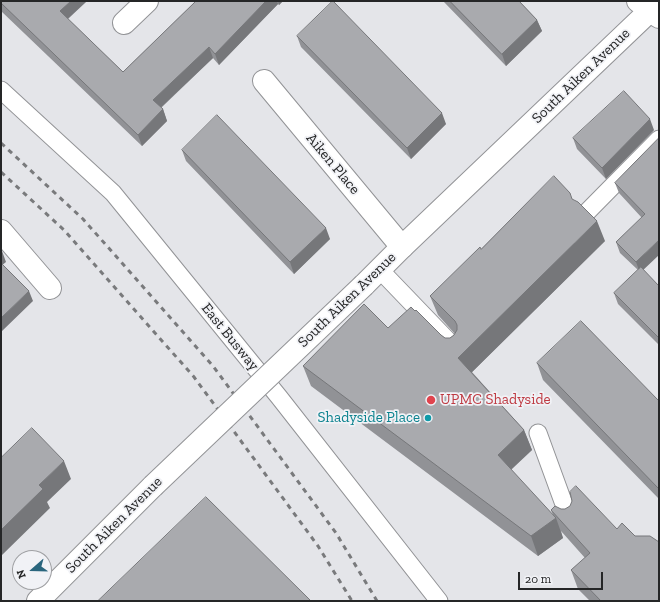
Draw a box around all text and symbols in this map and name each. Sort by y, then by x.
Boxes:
street label: South Aiken Avenue [528,25,634,127]
street label: Aiken Place [302,130,364,198]
street label: South Aiken Avenue [294,249,400,351]
street label: East Busway [197,300,263,374]
place label: UPMC Shadyside [440,391,551,409]
marker: UPMC Shadyside [425,394,437,406]
place label: Shadyside Place [318,409,420,427]
marker: Shadyside Place [423,413,433,423]
street label: South Aiken Avenue [62,473,166,577]
north arrow [12,550,52,590]
scale bar [520,564,605,590]
text: N [14,568,29,580]
text: 20 m [525,572,551,586]

